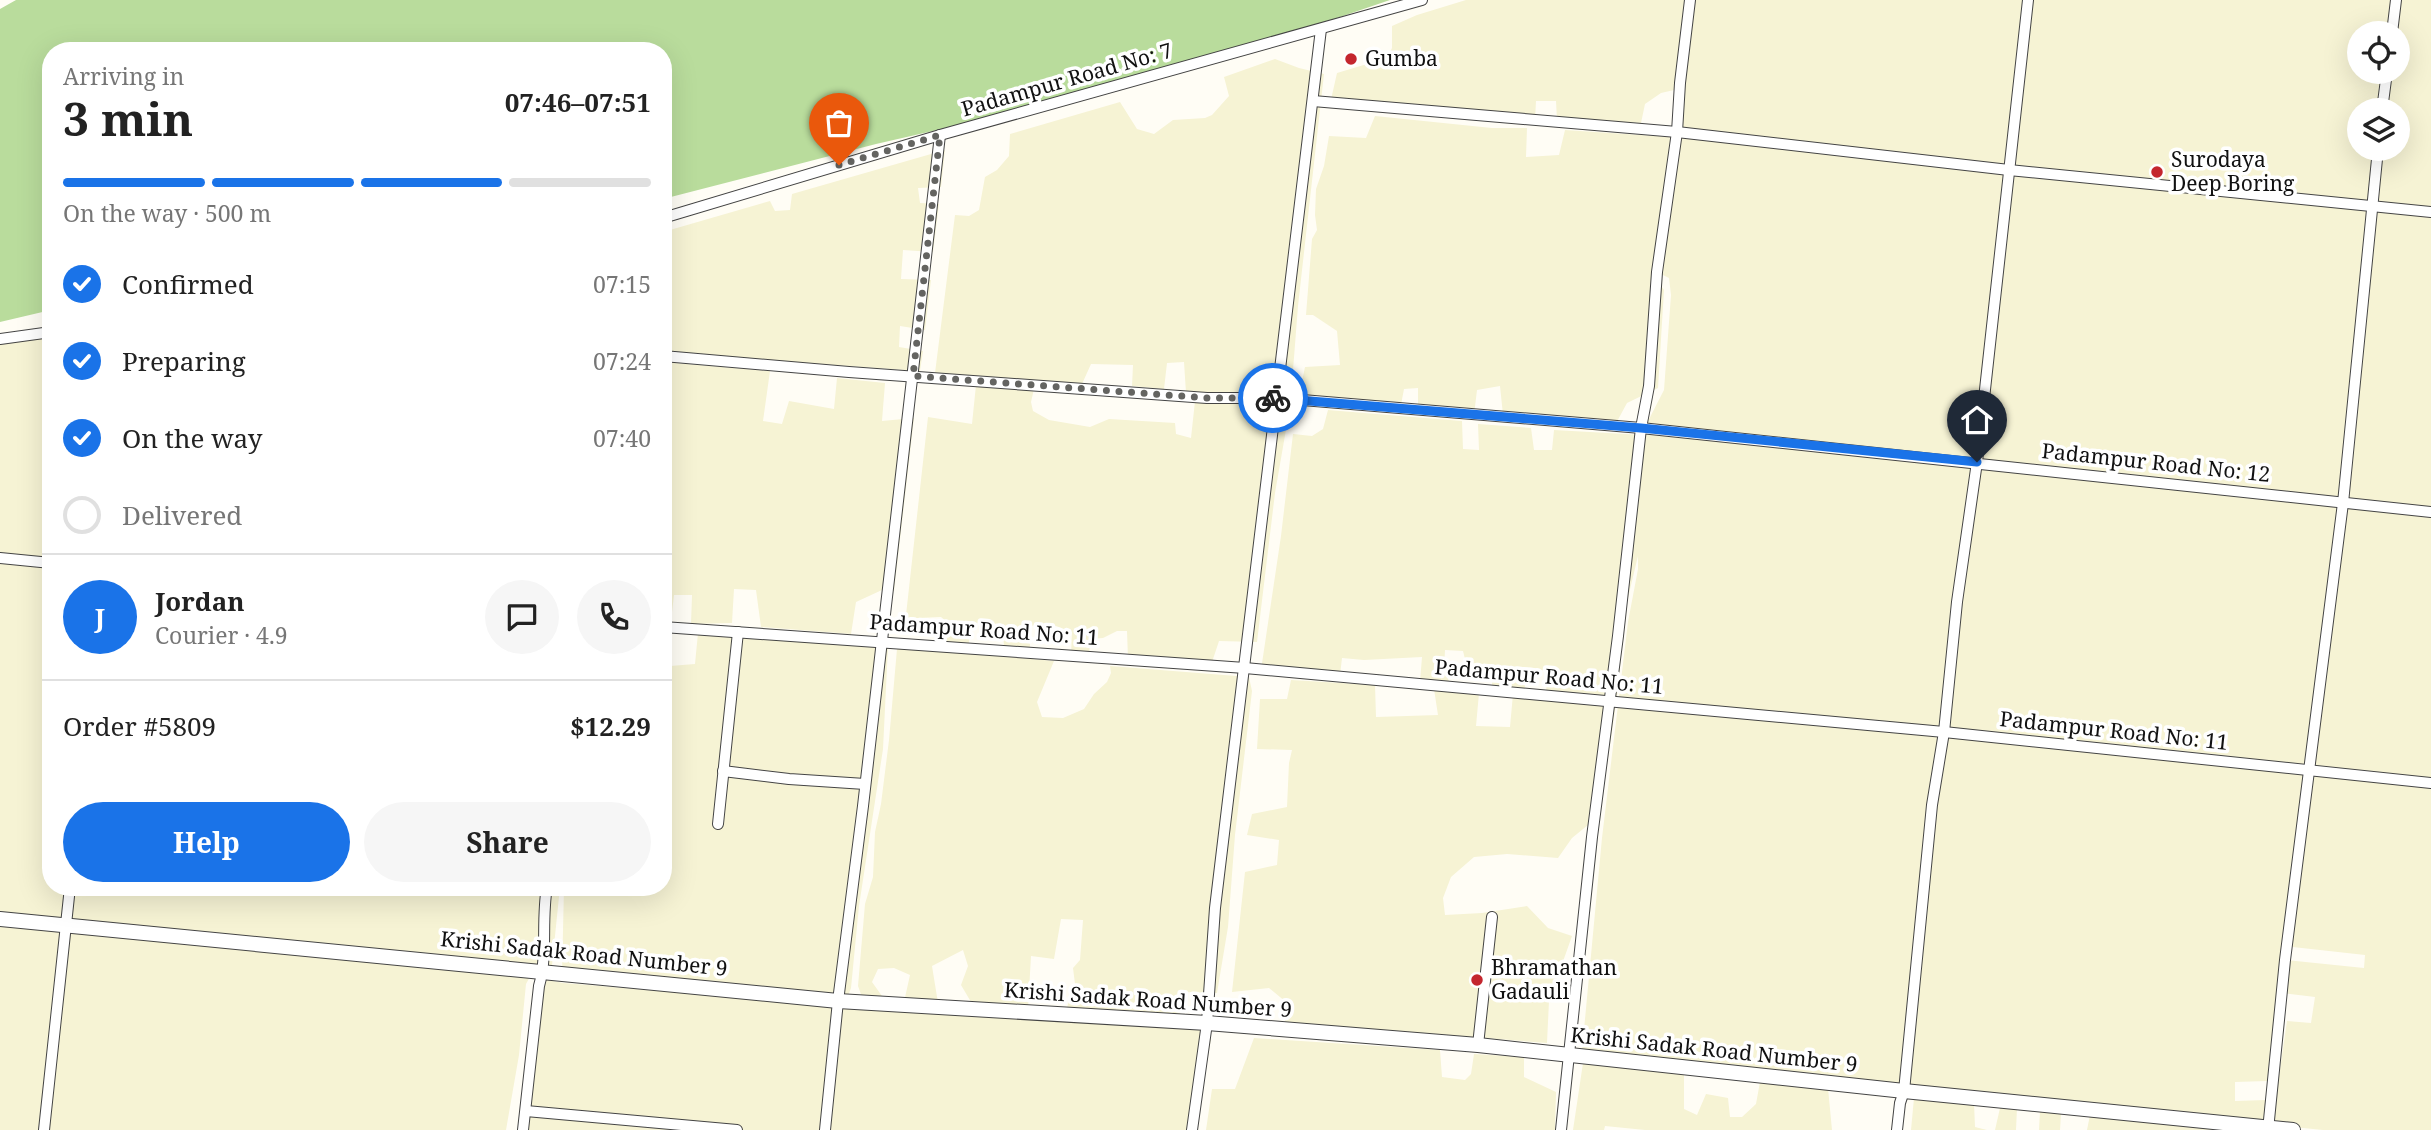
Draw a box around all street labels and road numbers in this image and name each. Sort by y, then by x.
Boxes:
street label: Padampur Road No: 7 [958,36,1175,123]
street label: Padampur Road No: 12 [2040,436,2272,488]
street label: Padampur Road No: 11 [868,607,1100,651]
street label: Padampur Road No: 11 [1433,652,1665,700]
street label: Padampur Road No: 11 [1998,704,2230,756]
street label: Krishi Sadak Road Number 9 [439,924,729,982]
street label: Krishi Sadak Road Number 9 [1003,975,1293,1023]
street label: Krishi Sadak Road Number 9 [1569,1020,1859,1078]

